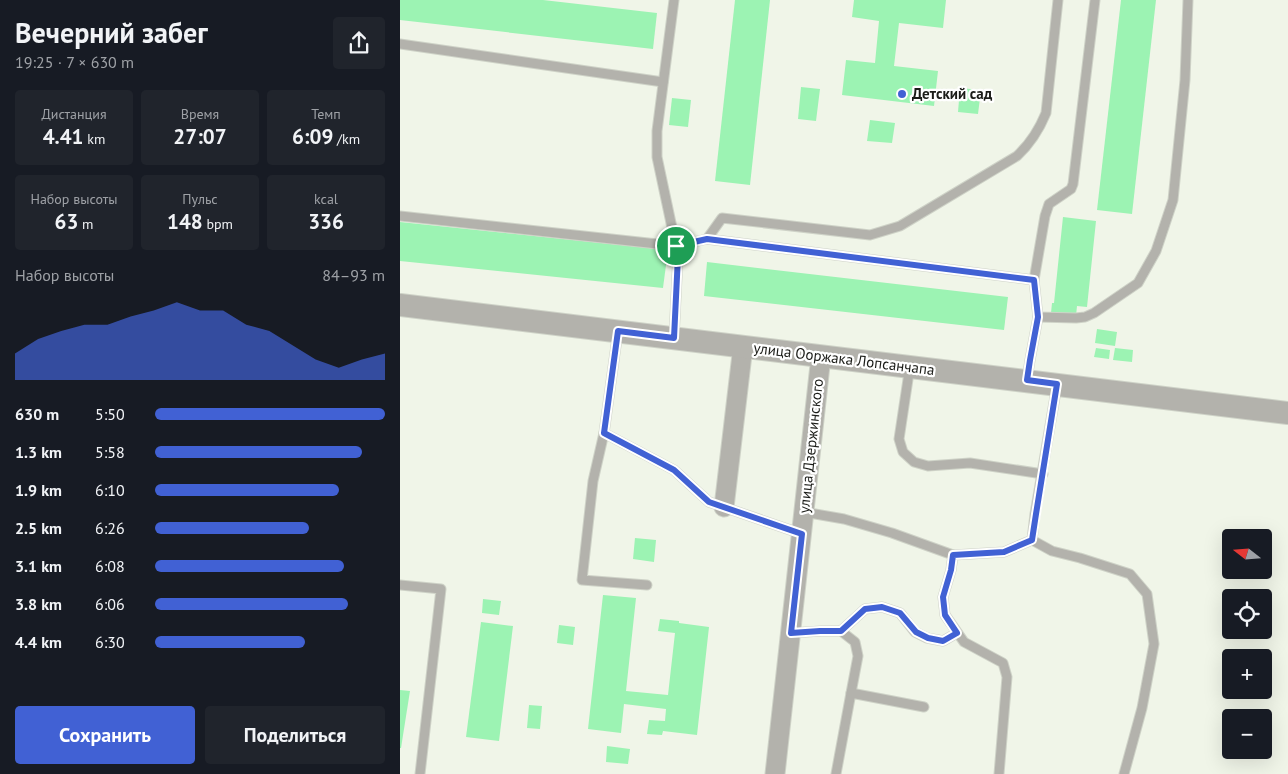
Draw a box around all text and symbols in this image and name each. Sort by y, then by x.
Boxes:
text: Вечерний забег [15,14,208,51]
button: share [333,17,385,69]
text: 19:25 · 7 × 630 m [15,52,134,72]
place label: Детский сад [912,84,993,103]
marker: Детский сад [896,88,908,100]
text: Дистанция [41,105,107,123]
text: Время [181,105,219,123]
text: Темп [311,105,341,123]
text: 4.41 [43,123,84,150]
text: 27:07 [173,123,227,150]
text: 6:09 [292,123,333,150]
text: km [84,130,105,148]
text: /km [333,130,360,148]
text: Набор высоты [31,190,117,208]
text: Пульс [182,190,218,208]
text: kcal [314,190,338,208]
text: 63 [55,208,78,235]
text: 148 [167,208,203,235]
text: 336 [308,208,344,235]
text: m [78,215,93,233]
text: bpm [203,215,233,233]
pin [655,225,697,267]
icon: arrive [662,232,690,260]
text: Набор высоты [15,265,114,285]
text: 84–93 m [322,265,385,285]
street label: улица Ооржака Лопсанчапа [752,338,936,379]
street label: улица Дзержинского [794,378,827,514]
text: 630 m [15,404,59,424]
text: 5:50 [95,404,125,424]
text: 1.3 km [15,442,62,462]
text: 5:58 [95,442,125,462]
text: 1.9 km [15,480,62,500]
text: 6:10 [95,480,125,500]
text: 2.5 km [15,518,62,538]
text: 6:26 [95,518,125,538]
north arrow [1222,529,1272,579]
map controls [1222,529,1272,759]
text: 3.1 km [15,556,62,576]
text: 6:08 [95,556,125,576]
button: locate [1222,589,1272,639]
text: 3.8 km [15,594,62,614]
text: 6:06 [95,594,125,614]
text: 4.4 km [15,632,62,652]
text: 6:30 [95,632,125,652]
button: + [1222,649,1272,699]
button: Сохранить [15,706,195,764]
button: Поделиться [205,706,385,764]
button: − [1222,709,1272,759]

